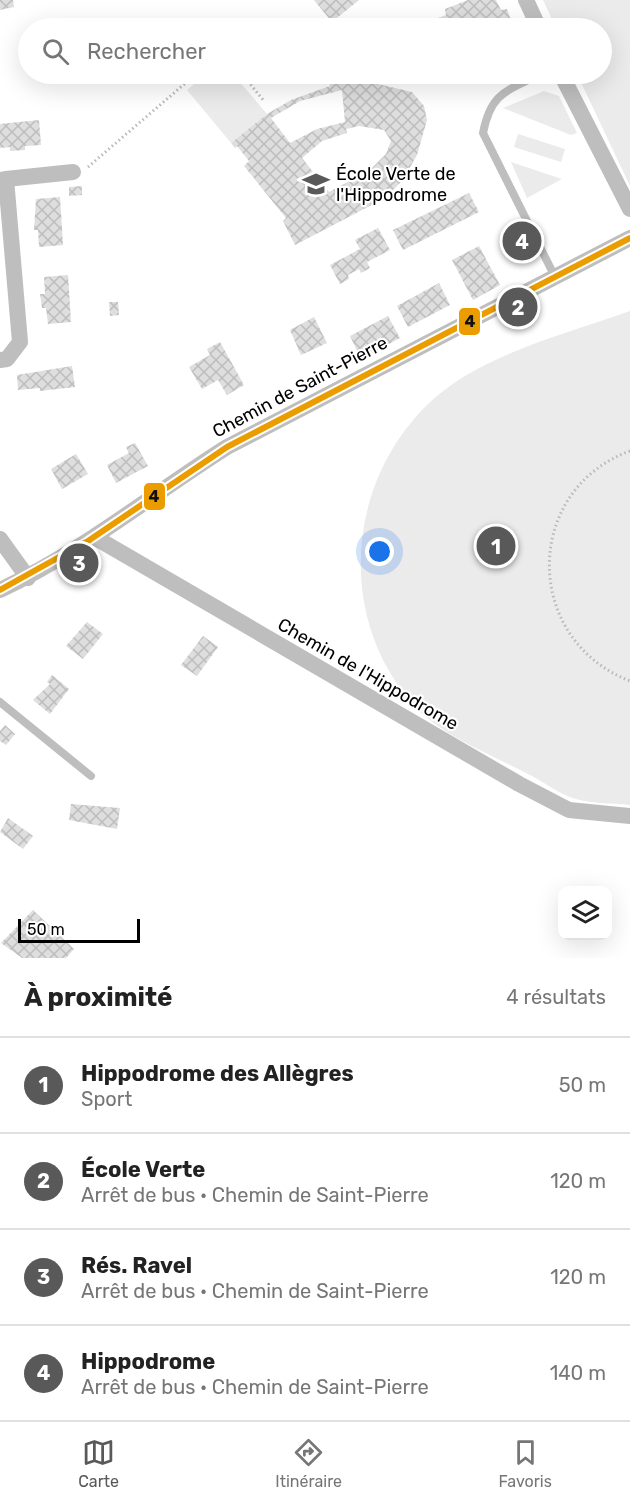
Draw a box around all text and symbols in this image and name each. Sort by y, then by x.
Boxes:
search box [18,18,612,84]
icon: search [39,35,72,68]
text: Rechercher [87,38,206,65]
place label: École Verte de l'Hippodrome [336,163,456,206]
school or university icon: École Verte de l'Hippodrome [301,169,331,199]
pin: 4 [502,218,542,264]
pin: 2 [498,284,538,330]
line badge: 4 [458,307,481,336]
text: 4 [465,312,476,331]
street label: Chemin de Saint-Pierre [209,331,391,443]
line badge: 4 [143,482,166,511]
text: 4 [149,487,160,506]
pin: 1 [476,524,516,568]
your location [365,537,394,566]
pin: 3 [60,540,98,586]
street label: Chemin de l'Hippodrome [274,613,462,735]
map controls [558,886,612,940]
button: layers [558,886,612,940]
scale bar [18,916,140,944]
text: 50 m [27,920,65,939]
text: À proximité [24,982,173,1013]
text: 4 résultats [506,985,606,1009]
text: Hippodrome des Allègres [81,1060,354,1087]
text: 1 [39,1073,48,1097]
text: 50 m [559,1073,606,1097]
text: Sport [81,1087,132,1111]
text: École Verte [81,1156,205,1183]
text: 2 [37,1169,50,1193]
text: 120 m [550,1169,606,1193]
text: Arrêt de bus · Chemin de Saint-Pierre [81,1183,429,1207]
text: Rés. Ravel [81,1252,192,1279]
text: 3 [37,1265,50,1289]
text: 120 m [550,1265,606,1289]
text: Arrêt de bus · Chemin de Saint-Pierre [81,1279,429,1303]
text: Hippodrome [81,1348,215,1375]
text: 4 [37,1361,50,1385]
text: 140 m [550,1361,606,1385]
text: Arrêt de bus · Chemin de Saint-Pierre [81,1375,429,1399]
tab: Carte [78,1436,119,1491]
tab: Itinéraire [275,1436,342,1491]
tab: Favoris [498,1436,552,1491]

